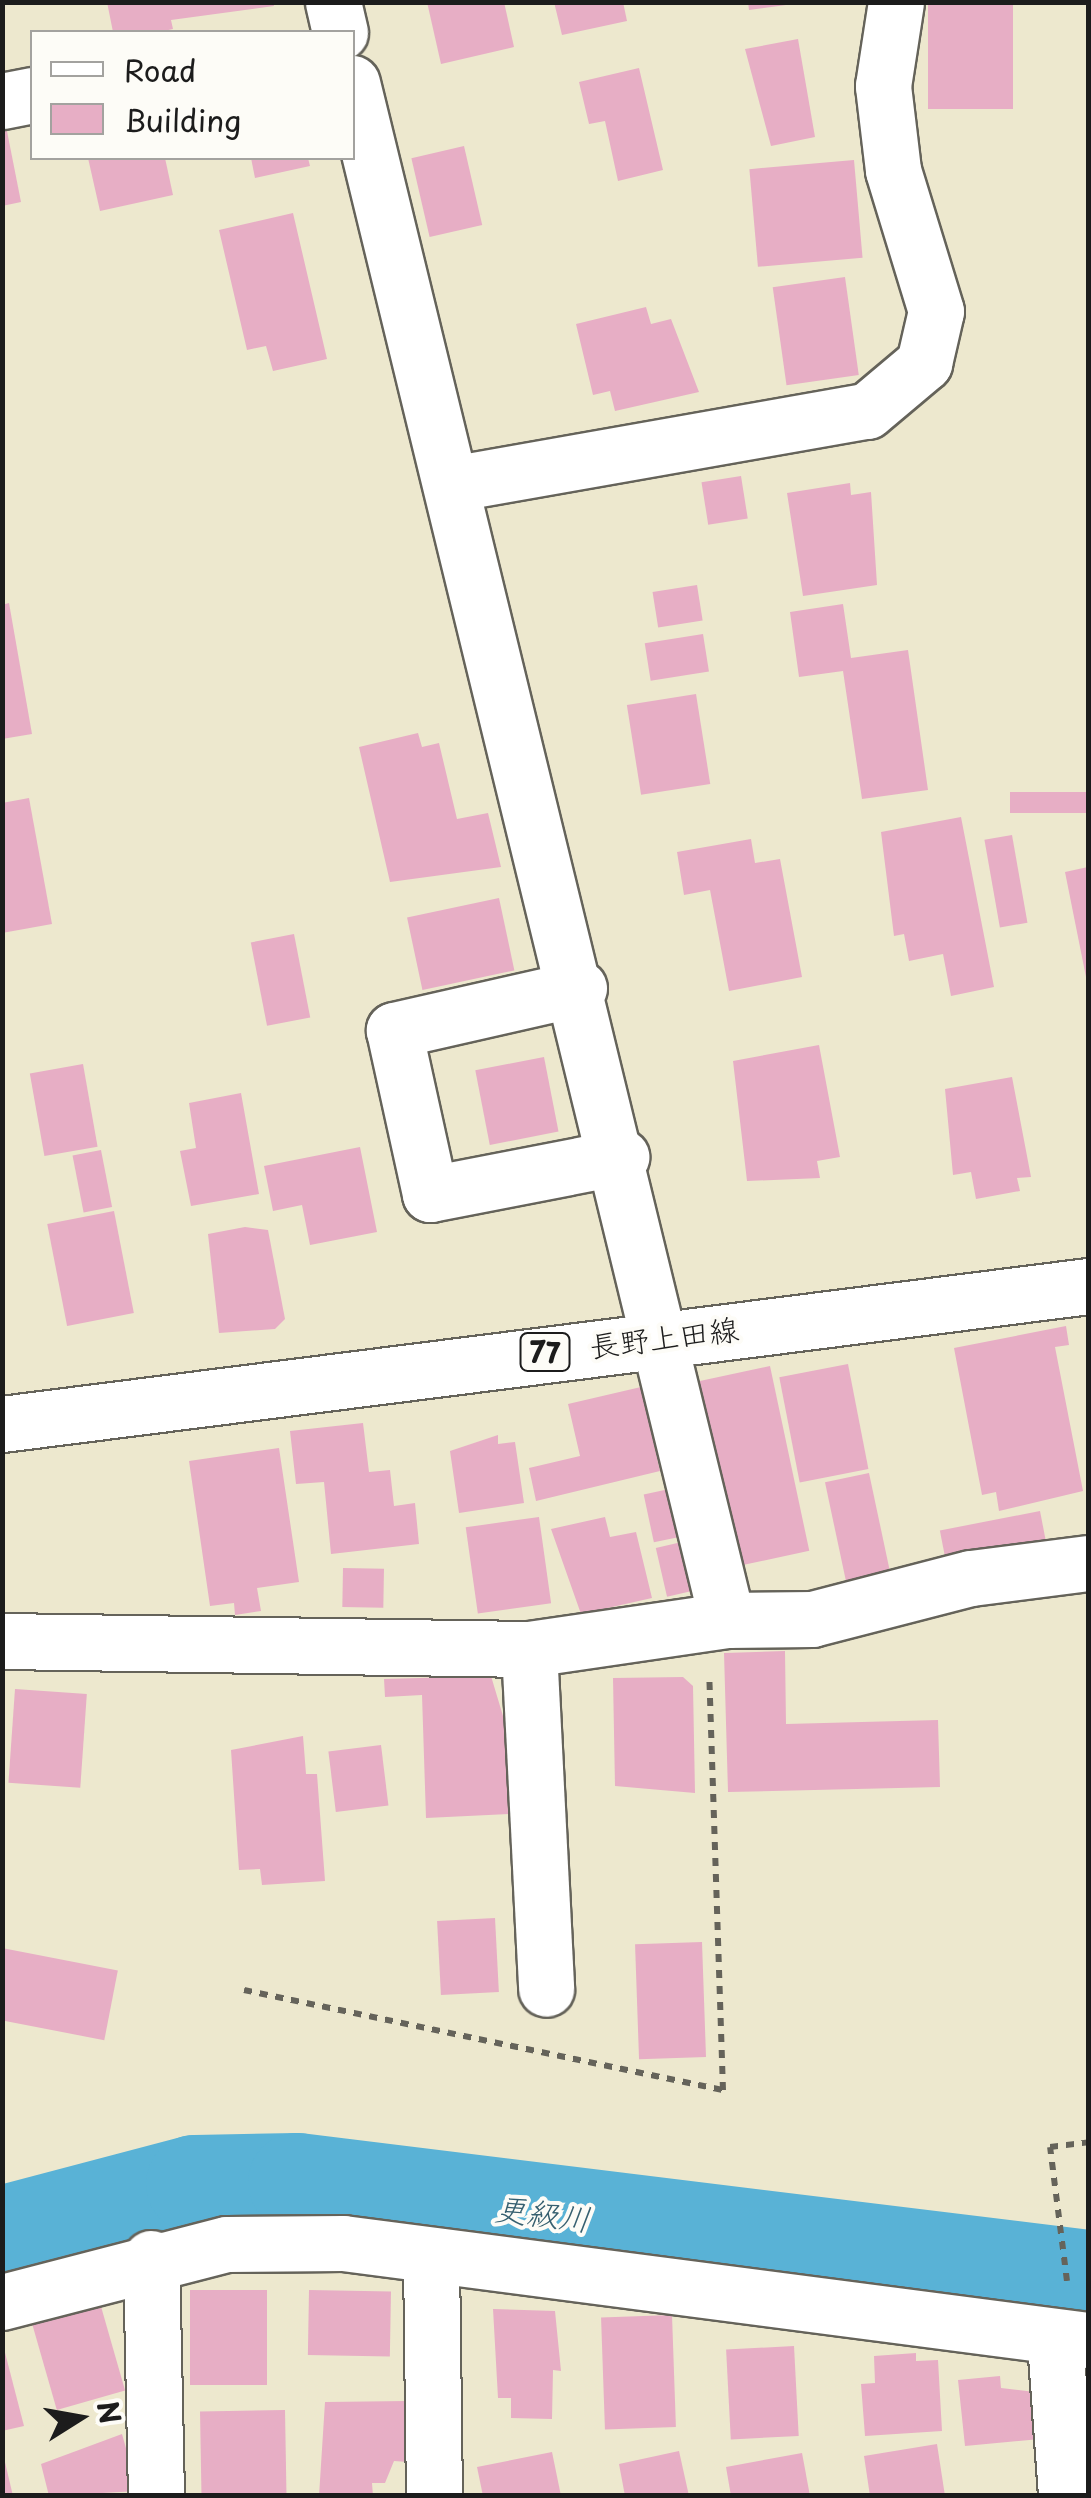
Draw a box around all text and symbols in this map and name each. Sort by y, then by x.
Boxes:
legend [30,30,355,160]
text: Road [124,47,197,92]
text: Building [124,97,241,142]
street label: 長野上田線 [587,1310,741,1364]
road number: 77 [518,1329,572,1375]
water label: 更級川 [493,2188,593,2238]
north arrow [30,2368,130,2468]
text: N [87,2397,133,2427]

